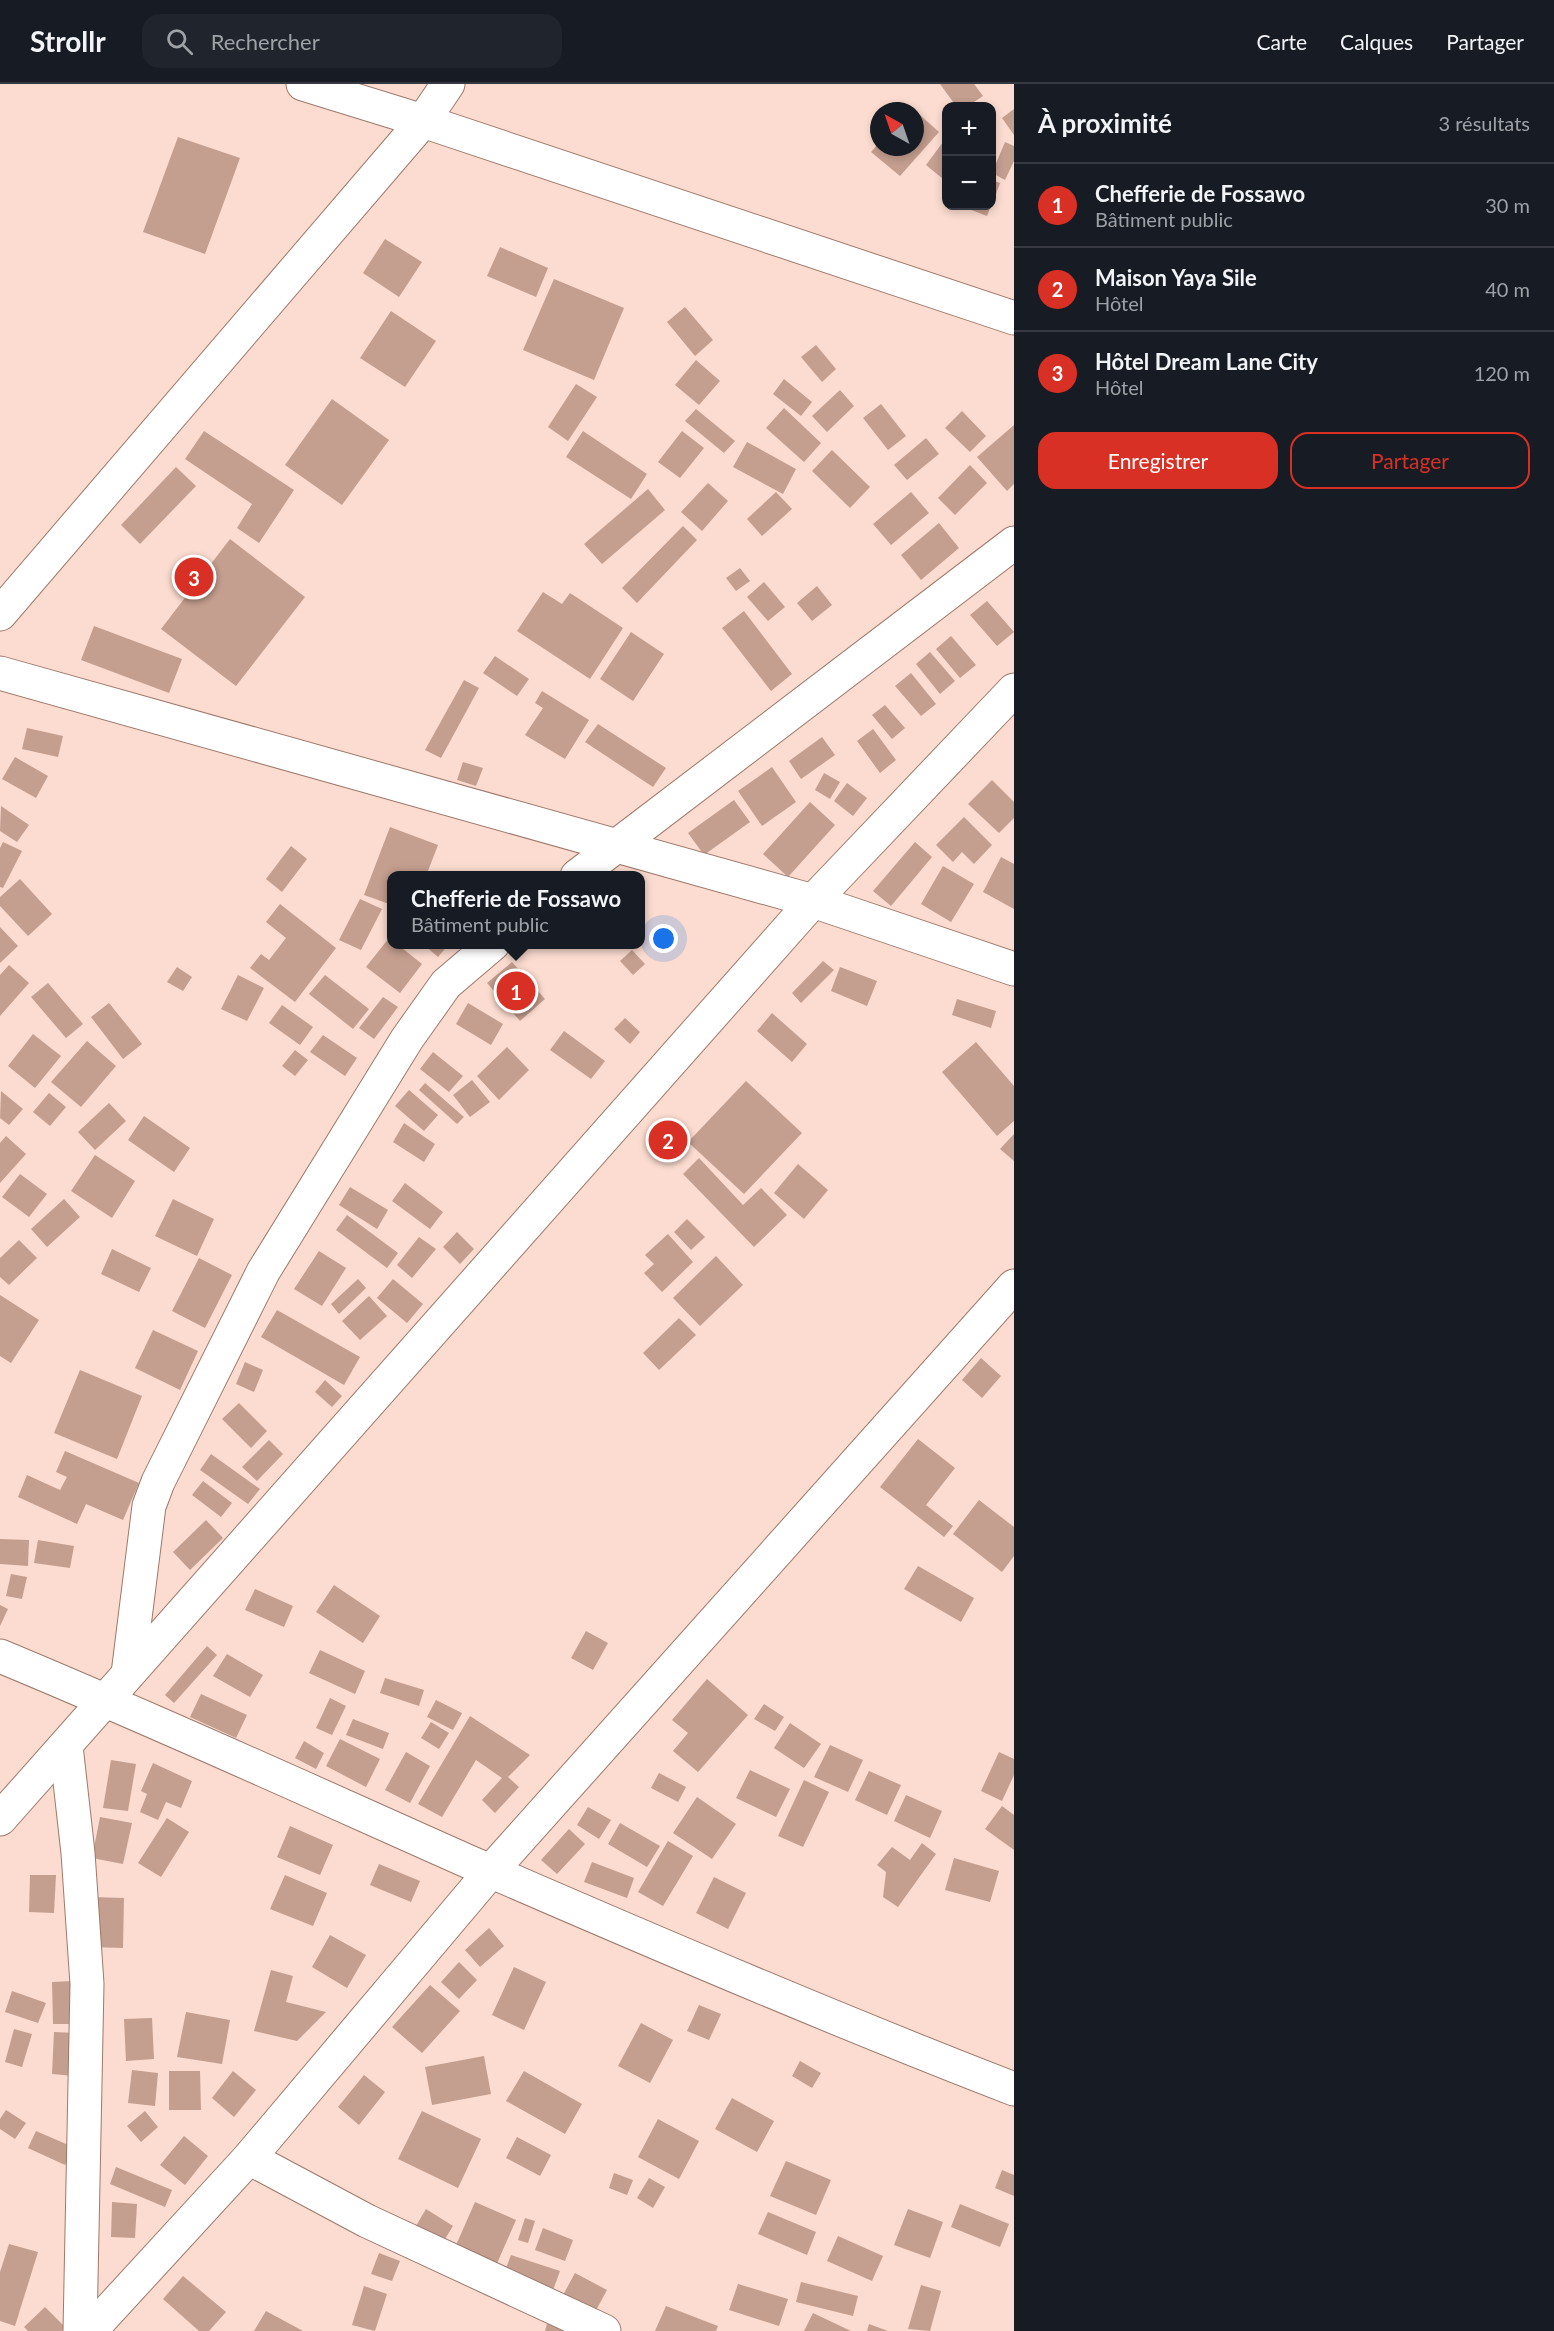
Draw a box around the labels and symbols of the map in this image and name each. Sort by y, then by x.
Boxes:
north arrow [870,102,924,156]
pin: 3 [174,554,214,600]
your location [649,924,678,953]
pin: 1 [496,968,536,1014]
pin: 2 [648,1118,688,1162]

